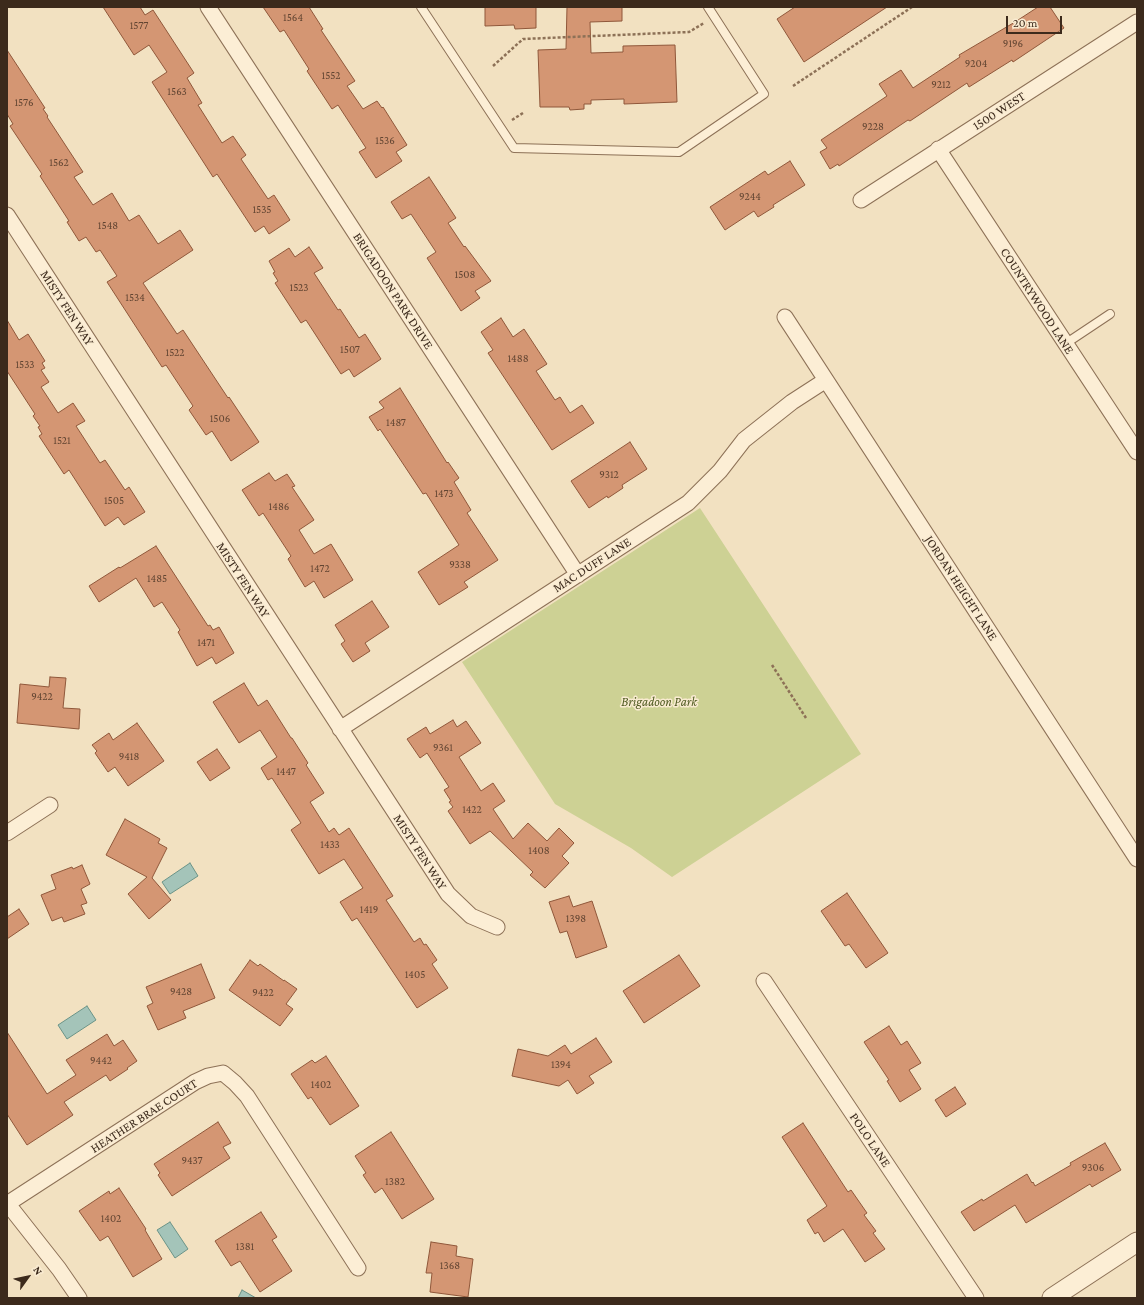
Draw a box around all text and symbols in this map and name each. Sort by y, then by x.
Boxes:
scale bar [1008,8,1064,34]
house number: 1564 [283,11,303,25]
text: 20 m [1013,16,1037,30]
house number: 1577 [130,19,148,33]
house number: 9196 [1003,37,1023,51]
house number: 9204 [965,57,987,71]
house number: 1552 [322,69,340,83]
house number: 9212 [931,78,951,92]
house number: 1563 [167,85,187,99]
street label: 1500 WEST [970,88,1028,134]
house number: 1576 [14,96,34,110]
house number: 9228 [862,120,884,134]
house number: 1536 [375,134,395,148]
house number: 1562 [49,156,69,170]
house number: 9244 [739,190,761,204]
house number: 1535 [252,203,272,217]
house number: 1548 [98,219,118,233]
street label: BRIGADOON PARK DRIVE [349,230,437,352]
street label: COUNTRYWOOD LANE [997,245,1077,357]
street label: MISTY FEN WAY [37,267,97,349]
house number: 1508 [455,268,475,282]
house number: 1523 [289,281,309,295]
house number: 1534 [125,291,145,305]
house number: 1507 [340,343,360,357]
house number: 1522 [165,346,185,360]
house number: 1488 [507,352,529,366]
house number: 1533 [15,358,35,372]
house number: 1506 [210,412,230,426]
house number: 1487 [386,416,406,430]
house number: 1521 [53,434,71,448]
house number: 9312 [599,468,619,482]
house number: 1473 [434,487,454,501]
house number: 1505 [104,494,124,508]
house number: 1486 [269,500,289,514]
street label: JORDAN HEIGHT LANE [921,533,1001,643]
street label: MAC DUFF LANE [550,534,634,596]
street label: MISTY FEN WAY [213,539,273,621]
house number: 9338 [449,558,471,572]
house number: 1472 [310,562,330,576]
house number: 1485 [147,572,167,586]
house number: 1471 [197,636,215,650]
house number: 9422 [31,690,53,704]
park label: Brigadoon Park [621,694,697,710]
house number: 9361 [433,741,453,755]
house number: 9418 [119,750,139,764]
house number: 1447 [276,765,296,779]
house number: 1422 [462,803,482,817]
street label: MISTY FEN WAY [390,811,450,893]
house number: 1433 [320,838,340,852]
house number: 1408 [528,844,550,858]
house number: 1419 [360,903,378,917]
house number: 1398 [566,912,586,926]
house number: 1405 [405,968,425,982]
house number: 9428 [170,985,192,999]
house number: 9422 [252,986,274,1000]
house number: 9442 [90,1054,112,1068]
house number: 1394 [551,1058,571,1072]
street label: HEATHER BRAE COURT [88,1076,200,1156]
house number: 1402 [311,1078,331,1092]
street label: POLO LANE [846,1110,894,1170]
house number: 9437 [181,1154,203,1168]
house number: 9306 [1082,1161,1104,1175]
house number: 1382 [385,1175,405,1189]
house number: 1402 [101,1212,121,1226]
house number: 1381 [236,1240,254,1254]
north arrow [8,1257,48,1297]
house number: 1368 [440,1259,460,1273]
text: N [31,1264,45,1277]

